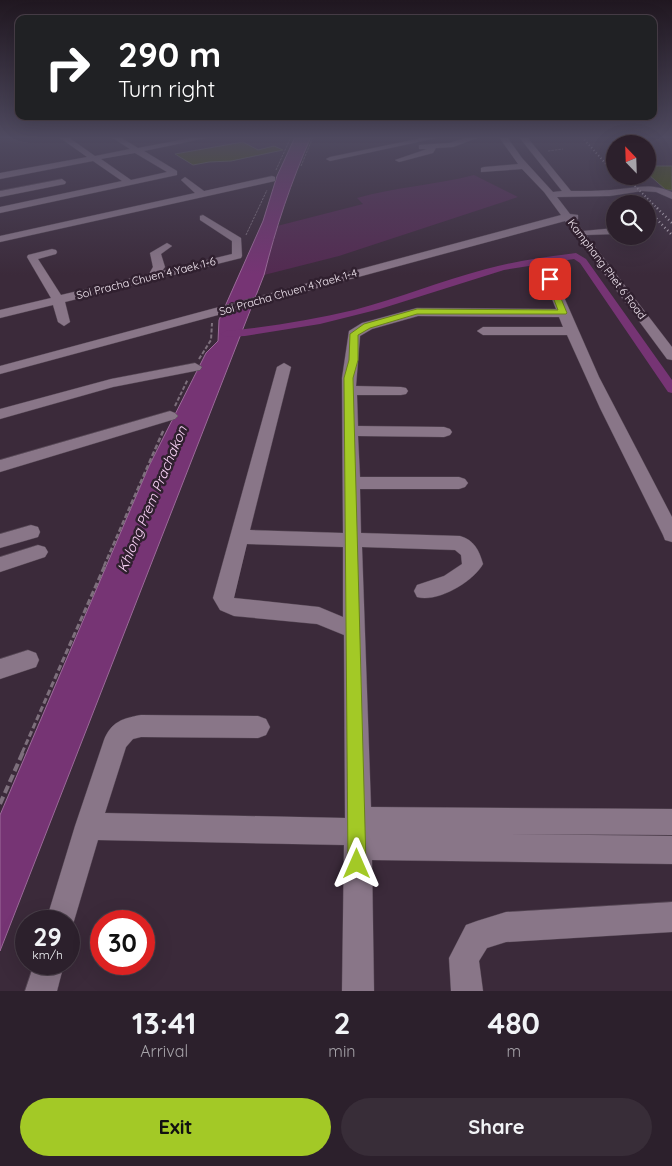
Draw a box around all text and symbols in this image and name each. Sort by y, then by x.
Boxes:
text: 290 m [118,32,221,76]
icon: right [35,35,100,100]
text: Turn right [118,75,215,103]
north arrow [606,135,656,185]
map controls [606,135,656,245]
button: search [606,195,656,245]
street label: Kamphang Phet 6 Road [565,216,649,322]
street label: Soi Pracha Chuen 4 Yaek 1-6 [75,254,217,302]
pin [529,258,571,300]
icon: arrive [536,265,564,293]
street label: Soi Pracha Chuen 4 Yaek 1-4 [217,266,359,318]
water label: Khlong Prem Prachakon [113,422,191,575]
position arrow [330,837,382,889]
speed limit sign: 30 [90,910,155,975]
text: 29 [33,921,62,952]
text: km/h [32,947,63,962]
text: 13:41 [132,1004,196,1042]
text: 2 [333,1004,350,1042]
text: 480 [488,1004,540,1042]
text: Arrival [140,1041,188,1061]
text: min [328,1041,356,1061]
text: m [506,1041,521,1061]
button: Exit [20,1098,331,1156]
button: Share [341,1098,652,1156]

